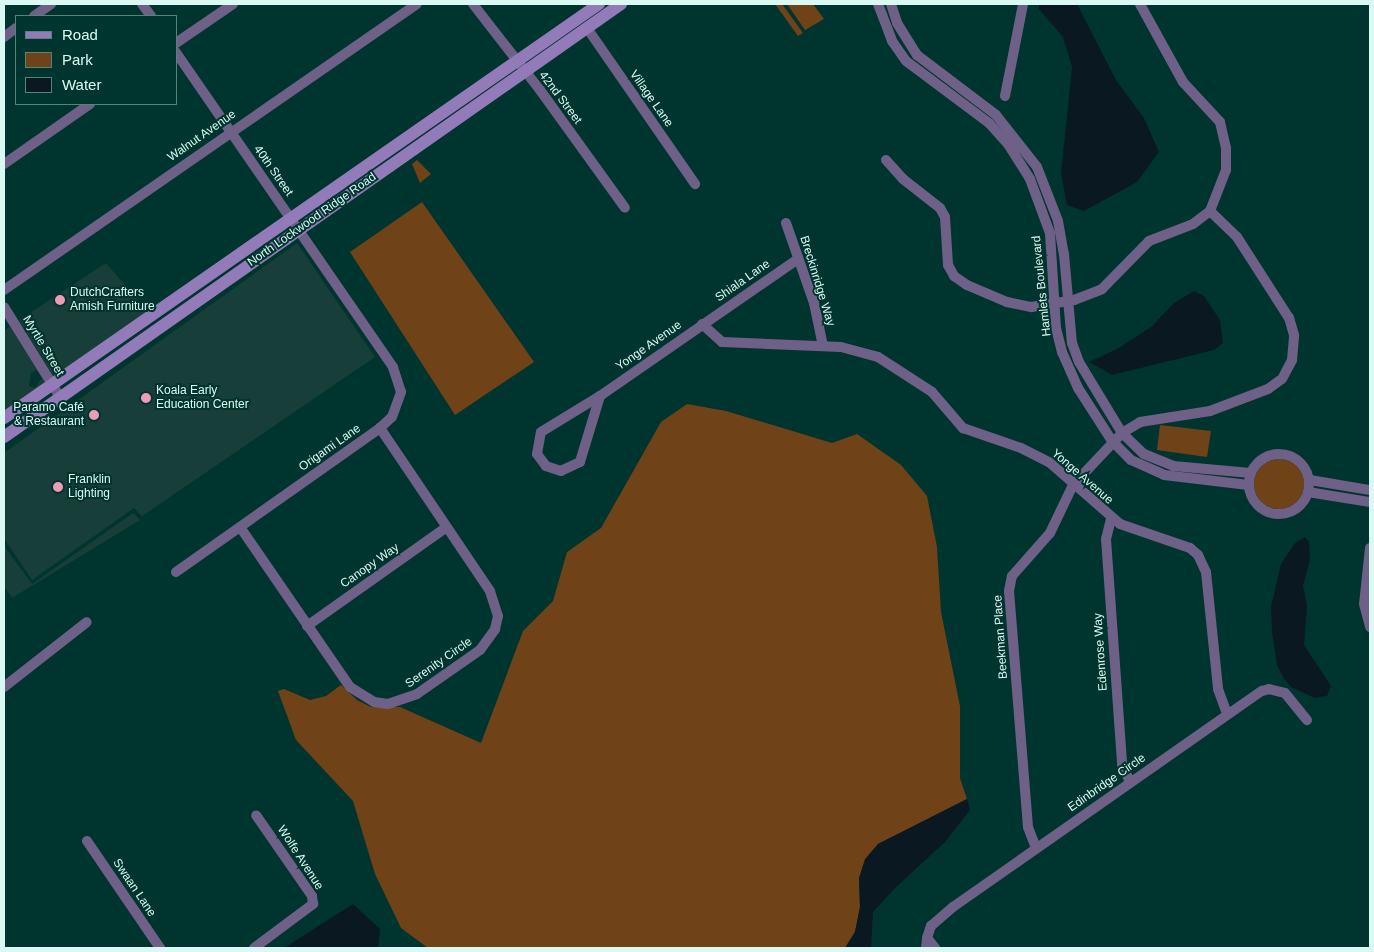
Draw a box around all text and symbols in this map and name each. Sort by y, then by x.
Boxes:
legend [15,15,178,105]
text: Road [62,26,98,43]
text: Park [62,51,93,68]
street label: Village Lane [626,68,676,130]
street label: 42nd Street [536,69,584,127]
text: Water [62,76,101,93]
street label: Walnut Avenue [165,107,239,165]
street label: 40th Street [250,143,296,199]
street label: North Lockwood Ridge Road [245,170,379,270]
street label: Breckinridge Way [796,234,838,328]
street label: Hamlets Boulevard [1030,235,1054,337]
street label: Shiala Lane [713,257,773,305]
place label: DutchCrafters Amish Furniture [70,286,155,314]
marker: DutchCrafters Amish Furniture [54,294,66,306]
street label: Myrtle Street [19,313,67,379]
street label: Yonge Avenue [613,318,685,374]
place label: Koala Early Education Center [156,384,249,412]
marker: Koala Early Education Center [140,392,152,404]
place label: Paramo Café & Restaurant [13,401,84,429]
marker: Paramo Café & Restaurant [88,409,100,421]
street label: Origami Lane [296,421,364,475]
street label: Yonge Avenue [1048,446,1116,508]
place label: Franklin Lighting [68,473,111,501]
marker: Franklin Lighting [52,481,64,493]
street label: Canopy Way [338,541,402,591]
street label: Beekman Place [991,595,1011,679]
street label: Edenrose Way [1091,612,1111,692]
street label: Serenity Circle [403,635,475,691]
street label: Edinbridge Circle [1065,751,1149,815]
street label: Wolfe Avenue [274,823,326,893]
street label: Swaan Lane [109,856,159,920]

